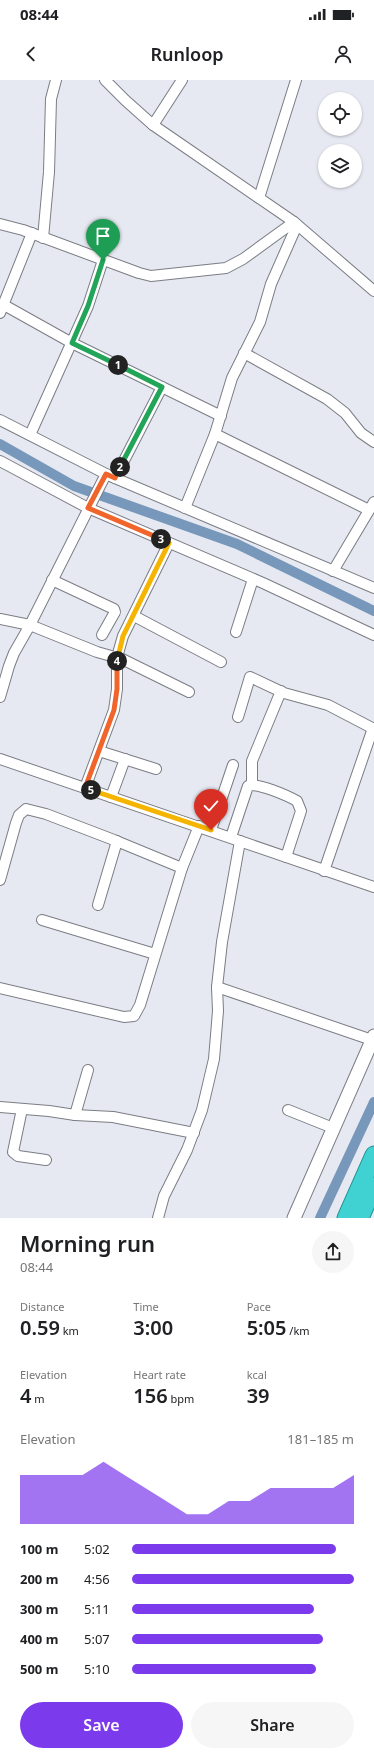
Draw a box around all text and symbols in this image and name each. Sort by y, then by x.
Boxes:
text: 08:44 [20,4,59,24]
text: Runloop [150,42,224,66]
icon: back [20,43,42,65]
icon: person [332,43,354,65]
map controls [318,92,362,188]
button: locate [318,92,362,136]
button: layers [318,144,362,188]
pin [86,219,120,260]
icon: arrive [92,225,114,247]
pin: 1 [108,355,128,375]
text: 1 [115,357,121,372]
pin: 2 [110,457,130,477]
text: 2 [117,459,123,474]
pin: 3 [151,529,171,549]
text: 3 [158,531,164,546]
pin: 4 [107,651,127,671]
text: 4 [114,653,120,668]
pin: 5 [81,780,101,800]
text: 5 [88,782,94,797]
pin [194,789,228,830]
icon: check [200,795,222,817]
text: Morning run [20,1228,155,1258]
button: share [312,1231,354,1273]
text: 08:44 [20,1258,53,1276]
text: Distance [20,1299,65,1314]
text: Time [133,1299,159,1314]
text: Pace [247,1299,271,1314]
text: 0.59 [20,1314,60,1341]
text: 3:00 [133,1314,173,1341]
text: 5:05 [247,1314,287,1341]
text: km [60,1323,79,1338]
text: /km [287,1323,310,1338]
text: Elevation [20,1367,67,1382]
text: Heart rate [133,1367,186,1382]
text: kcal [247,1367,267,1382]
text: 4 [20,1382,31,1409]
text: 156 [133,1382,168,1409]
text: 39 [247,1382,270,1409]
text: m [31,1391,45,1406]
text: bpm [168,1391,194,1406]
text: Elevation [20,1430,76,1448]
text: 181–185 m [287,1430,354,1448]
text: 100 m [20,1540,58,1558]
text: 5:02 [84,1540,110,1558]
text: 200 m [20,1570,58,1588]
text: 4:56 [84,1570,110,1588]
text: 300 m [20,1600,58,1618]
text: 5:11 [84,1600,110,1618]
text: 400 m [20,1630,58,1648]
text: 5:07 [84,1630,110,1648]
text: 500 m [20,1660,58,1678]
text: 5:10 [84,1660,110,1678]
button: Save [20,1702,183,1748]
button: Share [191,1702,354,1748]

